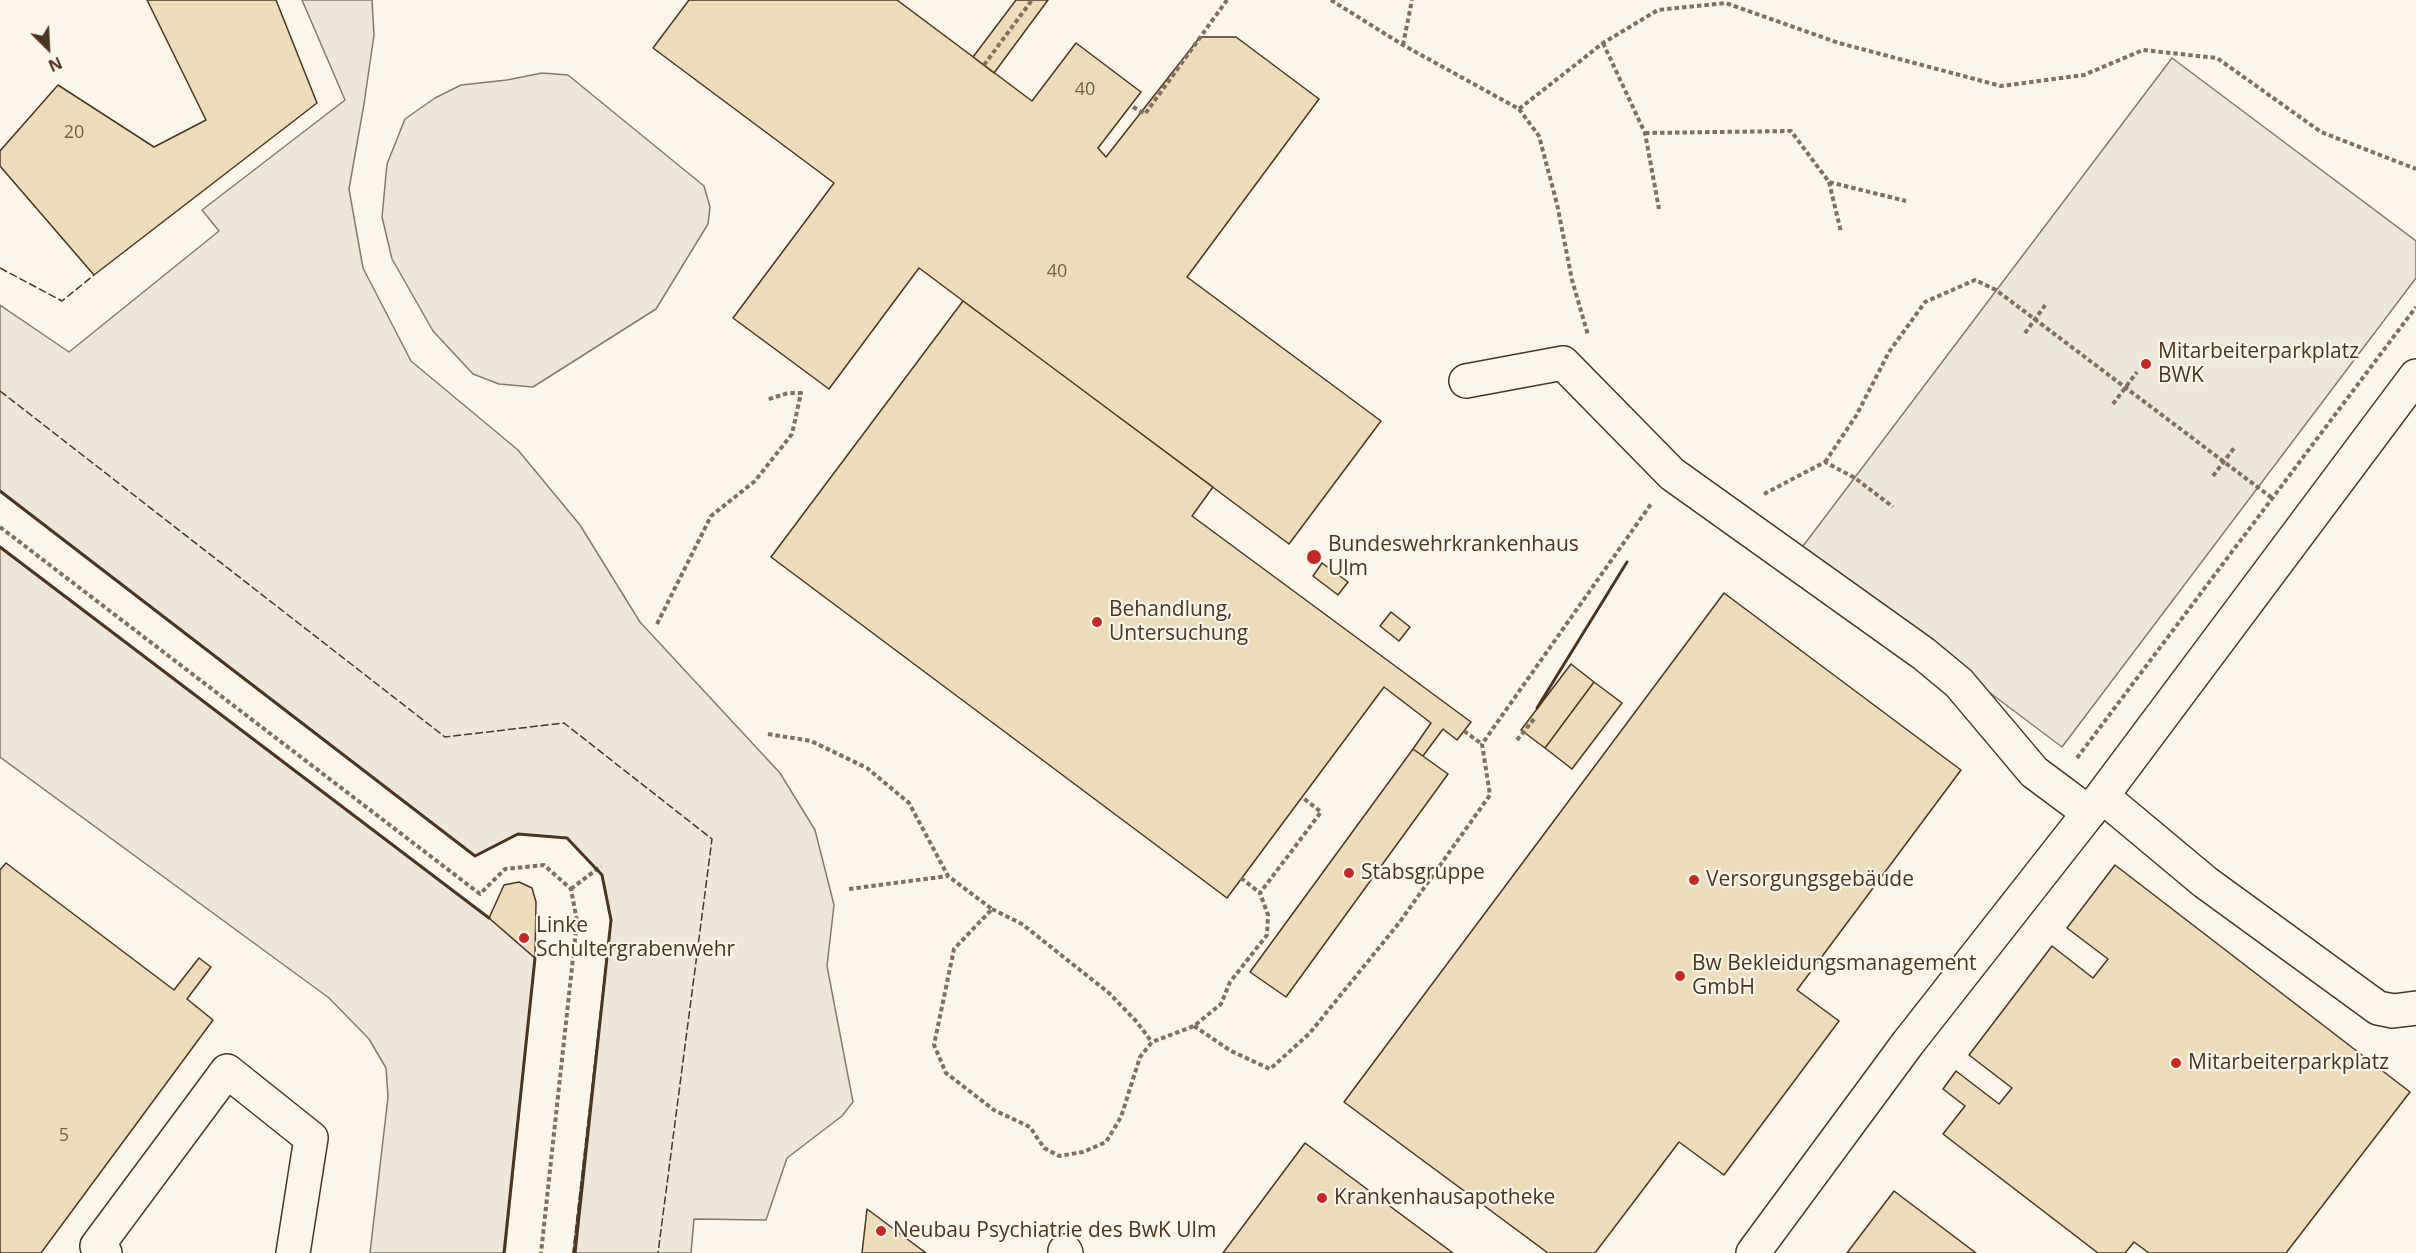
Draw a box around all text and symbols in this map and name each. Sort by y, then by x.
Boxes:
north arrow [18,18,78,78]
text: N [45,52,66,77]
house number: 40 [1075,79,1095,101]
house number: 20 [64,122,84,144]
house number: 40 [1047,261,1067,283]
place label: Mitarbeiterparkplatz BWK [2158,339,2359,389]
marker: Mitarbeiterparkplatz BWK [2139,357,2153,371]
place label: Bundeswehrkrankenhaus Ulm [1328,532,1579,582]
marker: Bundeswehrkrankenhaus Ulm [1305,548,1323,566]
place label: Behandlung, Untersuchung [1109,597,1248,647]
marker: Behandlung, Untersuchung [1090,615,1104,629]
place label: Stabsgruppe [1361,860,1485,886]
marker: Stabsgruppe [1342,866,1356,880]
place label: Versorgungsgebäude [1706,867,1914,893]
marker: Versorgungsgebäude [1687,873,1701,887]
place label: Linke Schultergrabenwehr [536,913,735,963]
marker: Linke Schultergrabenwehr [517,931,531,945]
place label: Bw Bekleidungsmanagement GmbH [1692,951,1977,1001]
marker: Bw Bekleidungsmanagement GmbH [1673,969,1687,983]
place label: Mitarbeiterparkplatz [2188,1050,2389,1076]
marker: Mitarbeiterparkplatz [2169,1056,2183,1070]
house number: 5 [59,1125,69,1147]
place label: Krankenhausapotheke [1334,1185,1555,1211]
marker: Krankenhausapotheke [1315,1191,1329,1205]
place label: Neubau Psychiatrie des BwK Ulm [893,1218,1216,1244]
marker: Neubau Psychiatrie des BwK Ulm [874,1224,888,1238]

